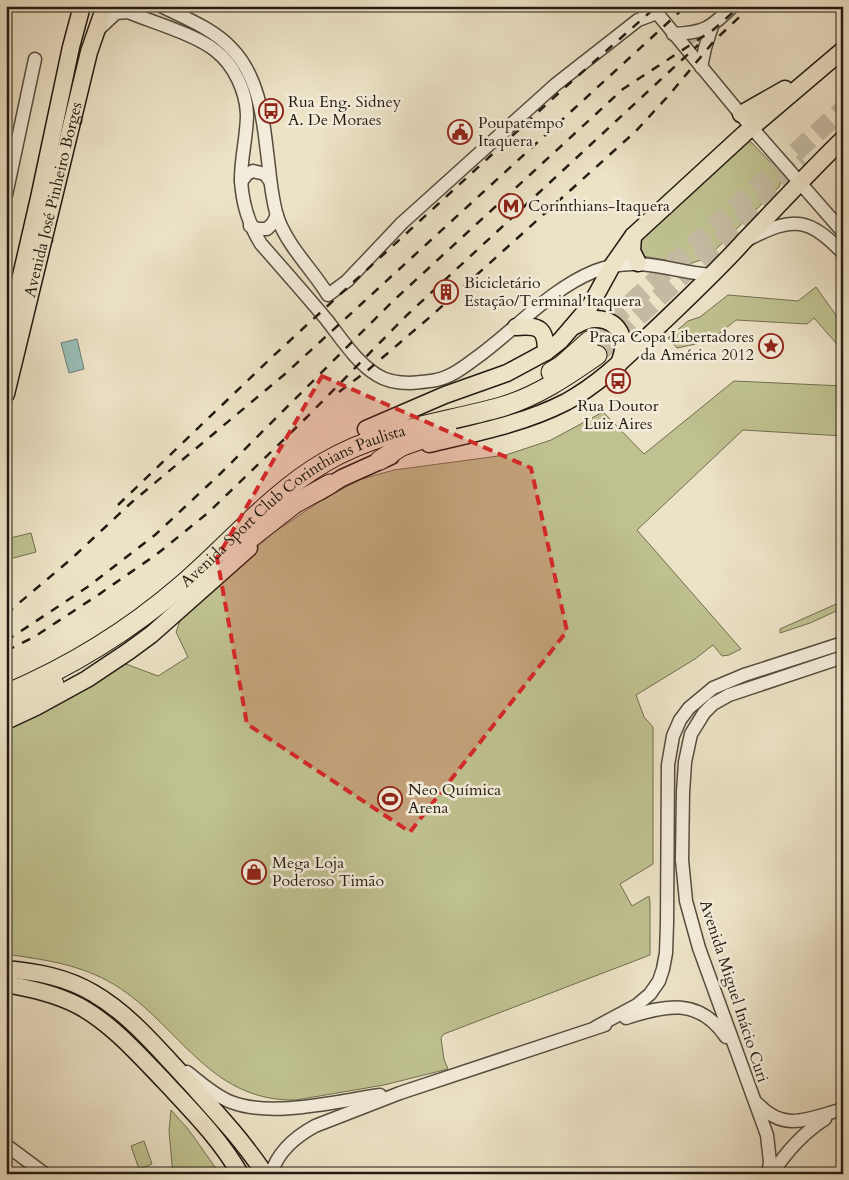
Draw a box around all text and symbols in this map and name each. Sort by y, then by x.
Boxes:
place label: Rua Eng. Sidney A. De Moraes [288,91,402,131]
bus stop icon: Rua Eng. Sidney A. De Moraes [258,98,284,124]
street label: Avenida José Pinheiro Borges [19,100,87,300]
place label: Poupatempo Itaquera [478,112,564,152]
public building icon: Poupatempo Itaquera [447,119,473,145]
metro station icon: Corinthians-Itaquera [498,193,524,219]
place label: Corinthians-Itaquera [528,195,670,217]
place label: Bicicletário Estação/Terminal Itaquera [464,272,641,312]
building icon: Bicicletário Estação/Terminal Itaquera [433,279,459,305]
place label: Praça Copa Libertadores da América 2012 [589,326,754,366]
place icon: Praça Copa Libertadores da América 2012 [758,333,784,359]
bus stop icon: Rua Doutor Luiz Aires [605,368,631,394]
place label: Rua Doutor Luiz Aires [577,395,659,435]
street label: Avenida Sport Club Corinthians Paulista [176,420,408,593]
place label: Neo Química Arena [408,779,501,819]
sports icon: Neo Química Arena [377,786,403,812]
place label: Mega Loja Poderoso Timão [272,852,384,892]
shop icon: Mega Loja Poderoso Timão [241,859,267,885]
street label: Avenida Miguel Inácio Curi [694,897,774,1085]

